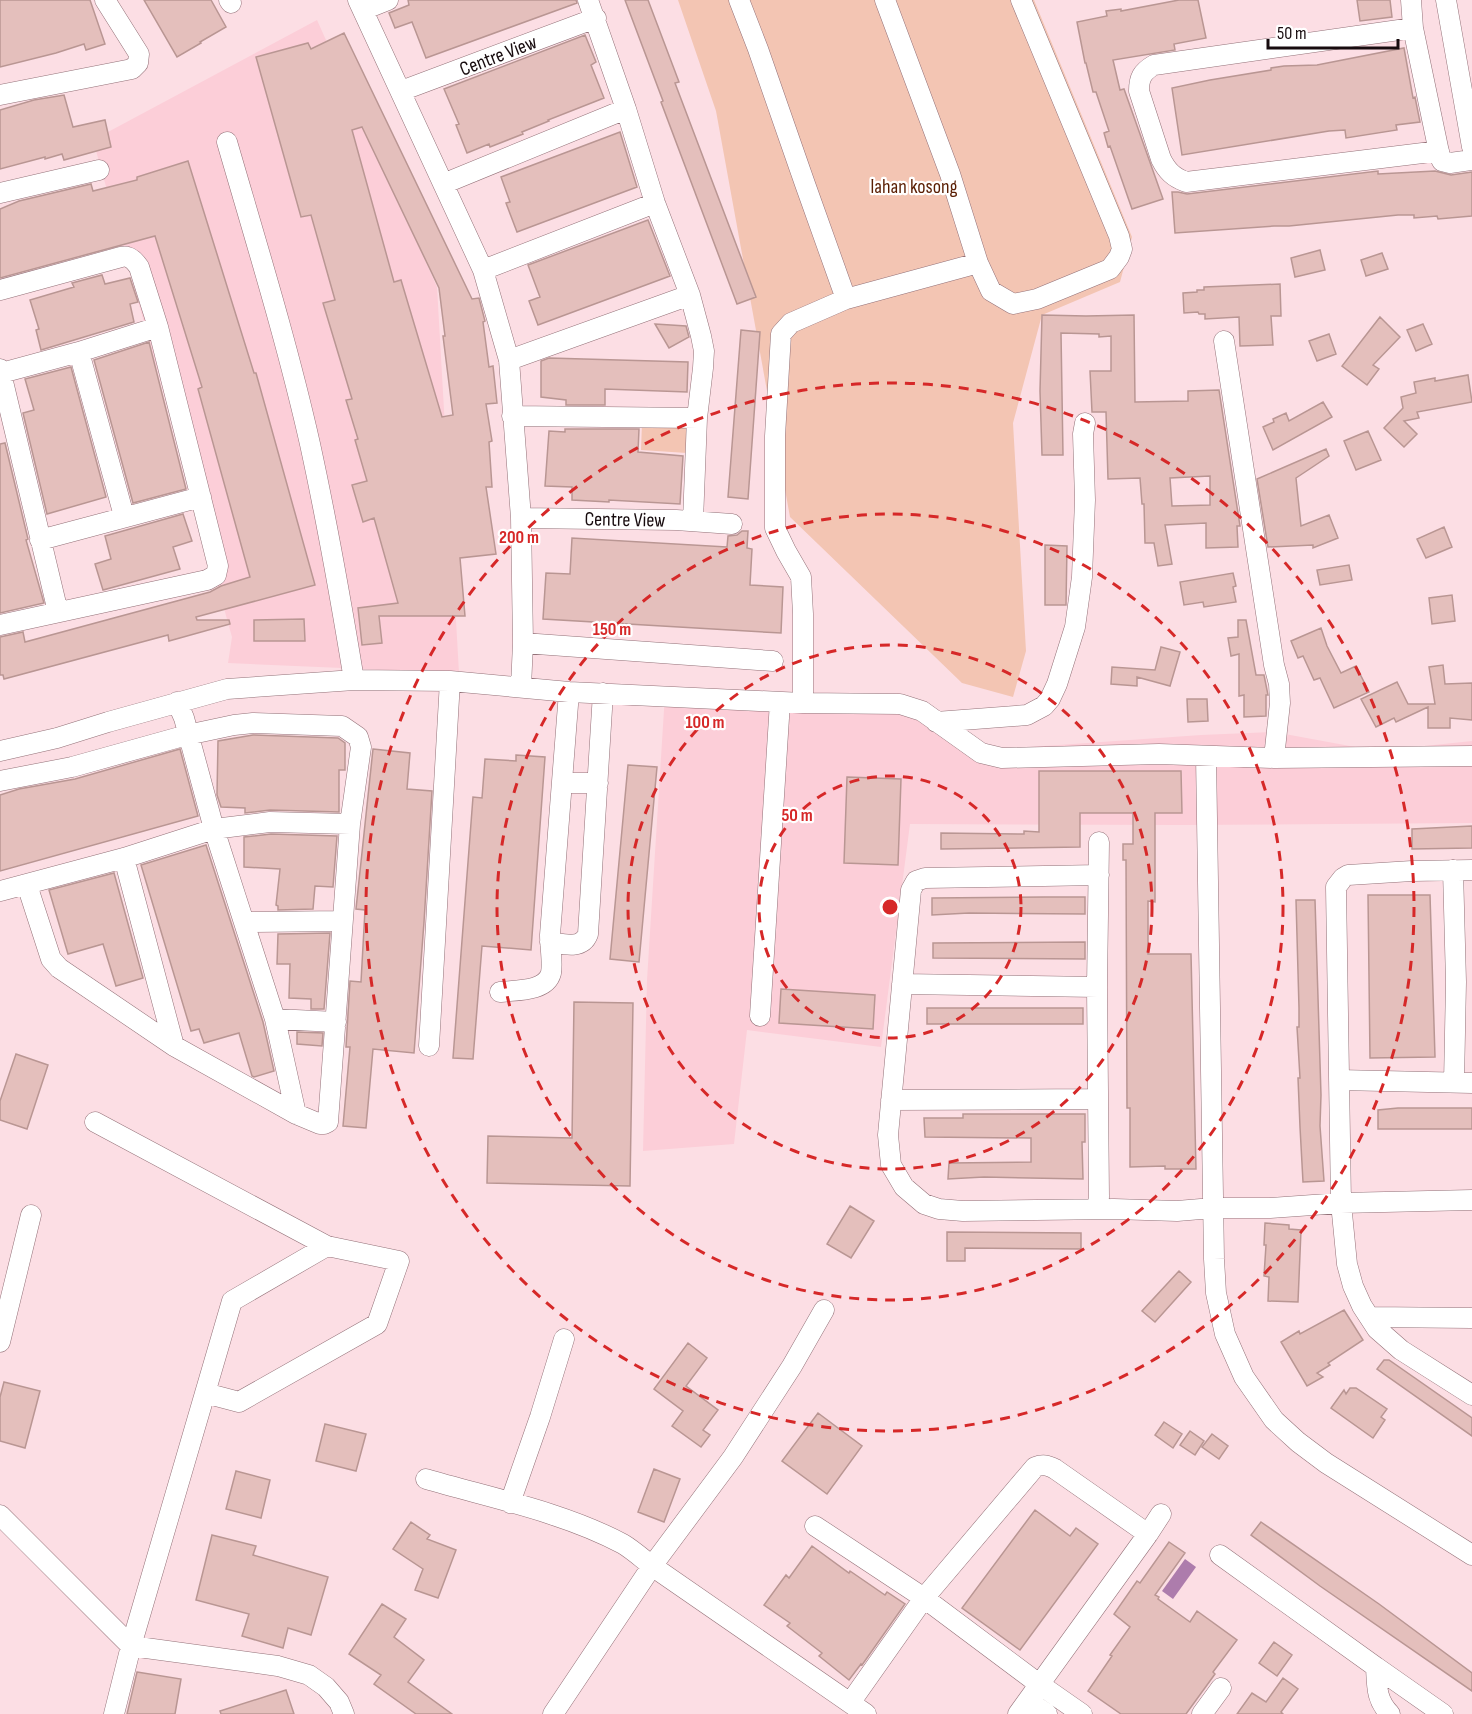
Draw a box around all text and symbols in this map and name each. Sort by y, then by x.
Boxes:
scale bar [1268,12,1398,50]
text: 50 m [1277,23,1307,44]
street label: Centre View [456,30,540,82]
park label: lahan kosong [870,175,958,199]
street label: Centre View [584,507,666,533]
text: 200 m [499,527,539,548]
text: 150 m [593,619,631,640]
text: 100 m [686,712,725,733]
text: 50 m [781,805,813,826]
centre of rings [880,897,900,917]

